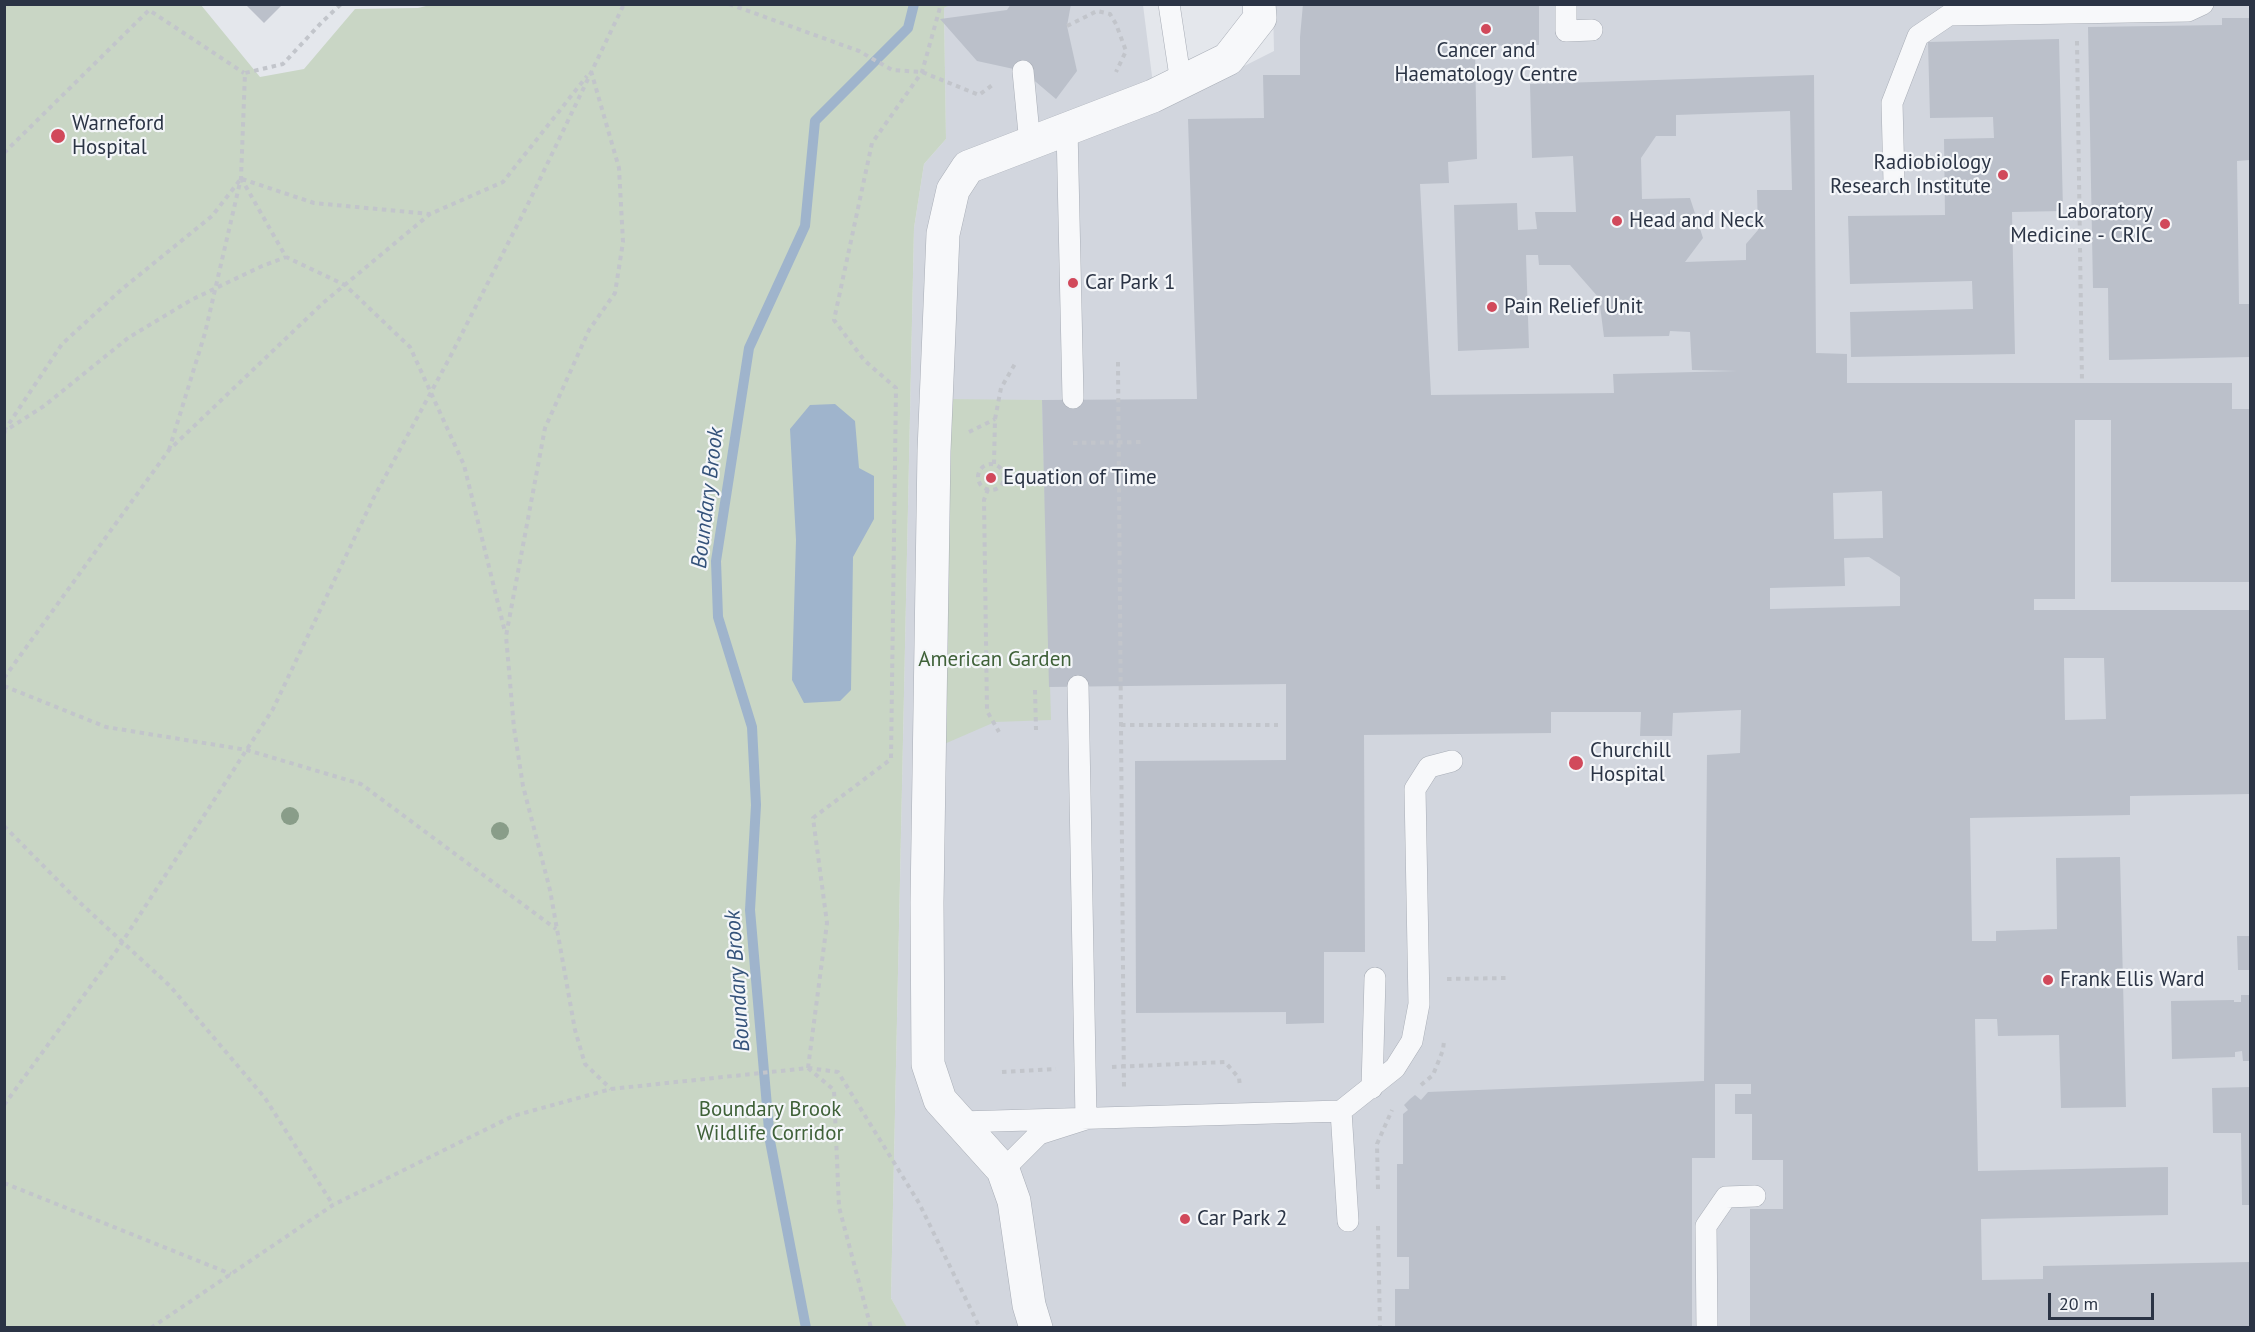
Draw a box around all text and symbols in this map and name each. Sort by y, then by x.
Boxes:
marker: Cancer and Haematology Centre [1479,22,1493,36]
place label: Cancer and Haematology Centre [1394,38,1578,88]
place label: Warneford Hospital [72,111,164,161]
marker: Warneford Hospital [49,127,67,145]
place label: Radiobiology Research Institute [1830,150,1991,200]
marker: Radiobiology Research Institute [1996,168,2010,182]
place label: Laboratory Medicine - CRIC [2010,199,2153,249]
place label: Head and Neck [1629,208,1764,234]
marker: Head and Neck [1610,214,1624,228]
marker: Laboratory Medicine - CRIC [2158,217,2172,231]
place label: Car Park 1 [1085,270,1175,296]
marker: Car Park 1 [1066,276,1080,290]
place label: Pain Relief Unit [1504,294,1643,320]
marker: Pain Relief Unit [1485,300,1499,314]
water label: Boundary Brook [686,426,730,570]
place label: Equation of Time [1003,465,1157,491]
marker: Equation of Time [984,471,998,485]
park label: American Garden [918,647,1072,673]
place label: Churchill Hospital [1590,738,1671,788]
marker: Churchill Hospital [1567,754,1585,772]
water label: Boundary Brook [720,909,756,1053]
place label: Frank Ellis Ward [2060,967,2205,993]
marker: Frank Ellis Ward [2041,973,2055,987]
park label: Boundary Brook Wildlife Corridor [696,1097,844,1147]
place label: Car Park 2 [1197,1206,1287,1232]
marker: Car Park 2 [1178,1212,1192,1226]
scale bar [2051,1281,2158,1319]
text: 20 m [2059,1292,2098,1315]

